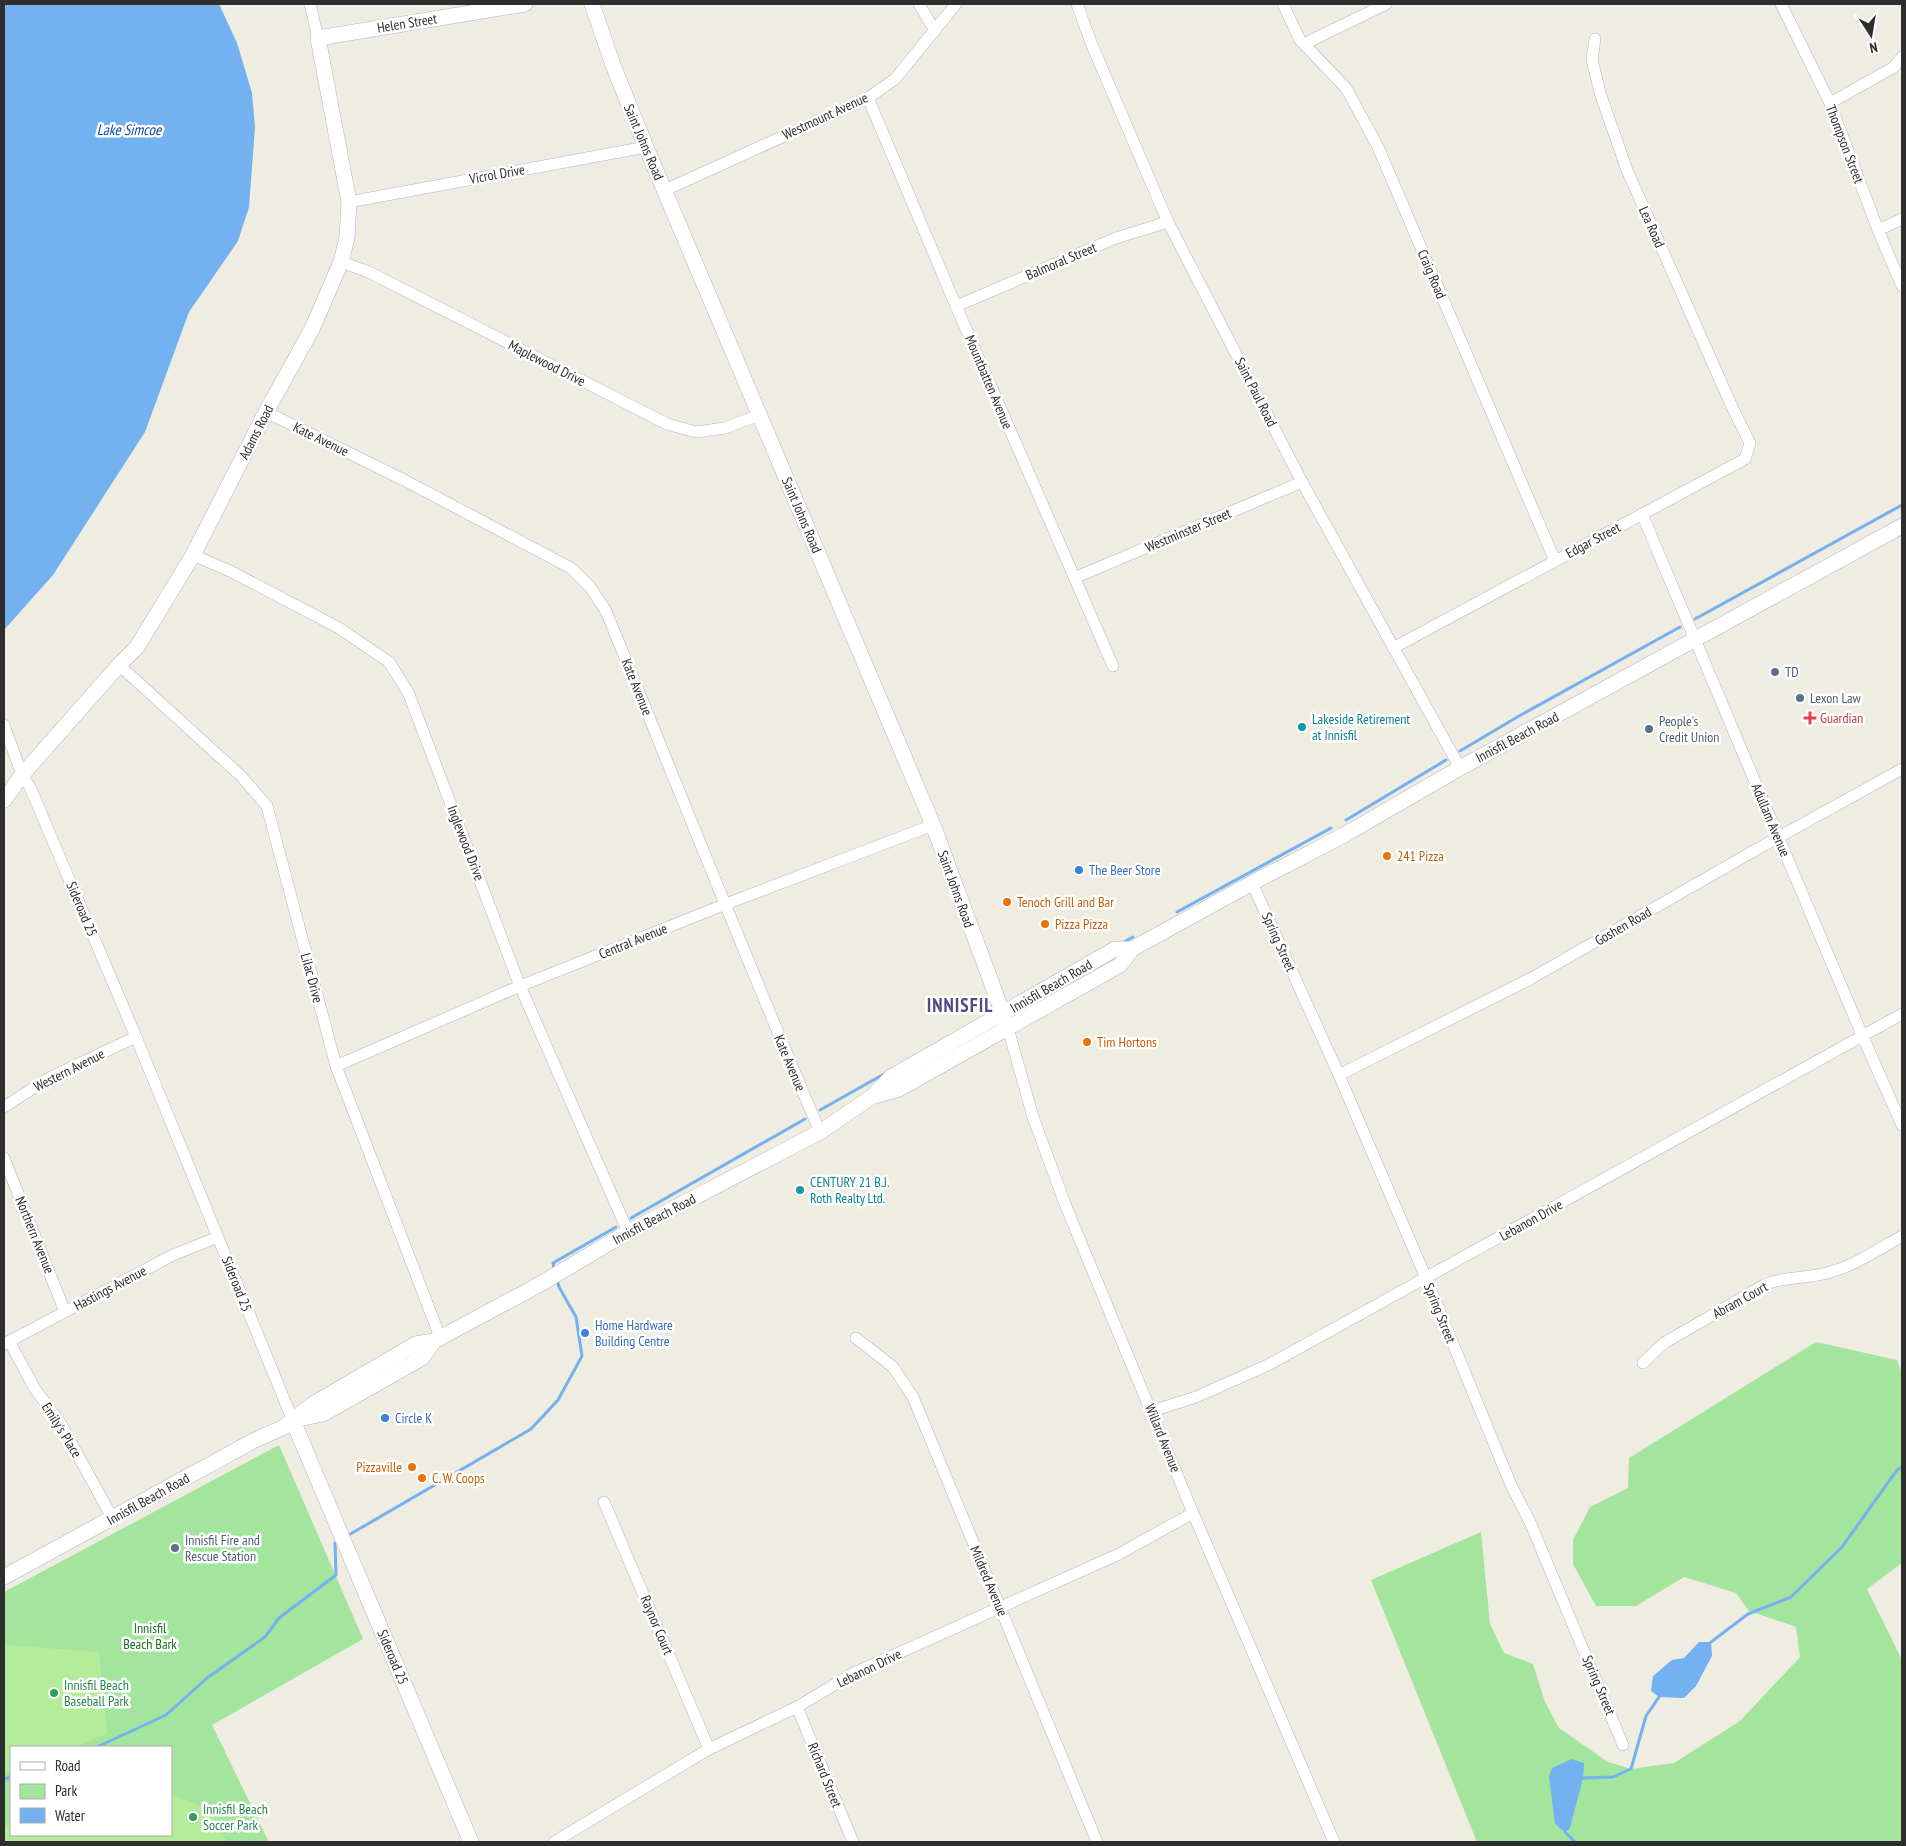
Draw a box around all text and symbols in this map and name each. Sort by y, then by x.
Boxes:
street label: Helen Street [376,9,438,37]
north arrow [1846,10,1896,60]
text: N [1868,38,1879,57]
street label: Westmount Avenue [779,88,871,144]
street label: Saint Johns Road [620,101,668,183]
street label: Thompson Street [1822,102,1868,186]
water label: Lake Simcoe [97,120,162,139]
street label: Vicrol Drive [467,160,526,188]
street label: Lea Road [1635,203,1669,251]
street label: Balmoral Street [1023,238,1099,284]
street label: Craig Road [1414,247,1450,301]
street label: Mountbatten Avenue [961,332,1017,432]
street label: Maplewood Drive [505,336,589,390]
street label: Saint Paul Road [1231,354,1281,430]
street label: Adams Road [235,402,277,462]
street label: Kate Avenue [290,418,352,460]
street label: Saint Johns Road [778,474,826,556]
street label: Westminster Street [1142,504,1234,556]
street label: Edgar Street [1563,518,1624,562]
street label: Kate Avenue [617,656,657,718]
place label: TD [1785,663,1799,681]
marker: TD [1769,666,1781,678]
place label: Lexon Law [1810,689,1862,707]
marker: Lexon Law [1794,692,1806,704]
street label: Innisfil Beach Road [1472,708,1562,766]
place label: Guardian [1820,709,1863,727]
place label: Lakeside Retirement at Innisfil [1312,710,1410,744]
place label: People's Credit Union [1659,712,1719,746]
marker: Guardian [1804,712,1816,724]
marker: Lakeside Retirement at Innisfil [1296,721,1308,733]
marker: People's Credit Union [1643,723,1655,735]
street label: Adullam Avenue [1747,781,1795,860]
street label: Inglewood Drive [443,803,489,883]
place label: 241 Pizza [1397,847,1444,865]
street label: Saint Johns Road [934,848,978,930]
marker: 241 Pizza [1381,850,1393,862]
place label: The Beer Store [1089,861,1161,879]
marker: The Beer Store [1073,864,1085,876]
street label: Sideroad 25 [62,879,102,939]
place label: Tenoch Grill and Bar [1017,893,1114,911]
marker: Tenoch Grill and Bar [1001,896,1013,908]
street label: Goshen Road [1591,903,1655,949]
street label: Spring Street [1258,910,1300,975]
place label: Pizza Pizza [1055,915,1108,933]
marker: Pizza Pizza [1039,918,1051,930]
street label: Central Avenue [596,919,670,963]
street label: Lilac Drive [297,951,327,1005]
street label: Innisfil Beach Road [1007,955,1095,1017]
district label: INNISFIL [927,993,993,1017]
street label: Kate Avenue [770,1032,810,1094]
place label: Tim Hortons [1097,1033,1157,1051]
marker: Tim Hortons [1081,1036,1093,1048]
street label: Western Avenue [31,1044,108,1095]
place label: CENTURY 21 B.J. Roth Realty Ltd. [810,1173,889,1207]
marker: CENTURY 21 B.J. Roth Realty Ltd. [794,1184,806,1196]
street label: Innisfil Beach Road [609,1190,699,1248]
street label: Northern Avenue [11,1194,59,1276]
street label: Lebanon Drive [1496,1195,1566,1245]
street label: Sideroad 25 [218,1254,256,1314]
street label: Hastings Avenue [71,1261,150,1315]
street label: Abram Court [1709,1277,1771,1323]
street label: Spring Street [1420,1280,1460,1346]
place label: Home Hardware Building Centre [595,1316,673,1350]
marker: Home Hardware Building Centre [579,1327,591,1339]
street label: Emily's Place [38,1399,86,1461]
street label: Willard Avenue [1141,1401,1185,1475]
place label: Circle K [395,1409,432,1427]
marker: Circle K [379,1412,391,1424]
place label: Pizzaville [356,1458,402,1476]
marker: Pizzaville [406,1461,418,1473]
street label: Innisfil Beach Road [104,1469,192,1529]
place label: C. W. Coops [432,1469,485,1487]
marker: C. W. Coops [416,1472,428,1484]
place label: Innisfil Fire and Rescue Station [185,1531,260,1565]
marker: Innisfil Fire and Rescue Station [169,1542,181,1554]
street label: Mildred Avenue [966,1543,1012,1619]
street label: Raynor Court [636,1593,678,1658]
park label: Innisfil Beach Bark [123,1619,177,1653]
street label: Sideroad 25 [373,1627,413,1687]
street label: Lebanon Drive [834,1645,904,1691]
street label: Spring Street [1578,1652,1620,1718]
place label: Innisfil Beach Baseball Park [64,1676,129,1710]
marker: Innisfil Beach Baseball Park [48,1687,60,1699]
street label: Richard Street [804,1740,846,1810]
legend [10,1746,172,1836]
text: Road [55,1756,81,1775]
text: Park [55,1781,77,1800]
place label: Innisfil Beach Soccer Park [203,1800,268,1834]
text: Water [55,1806,86,1825]
marker: Innisfil Beach Soccer Park [187,1811,199,1823]

